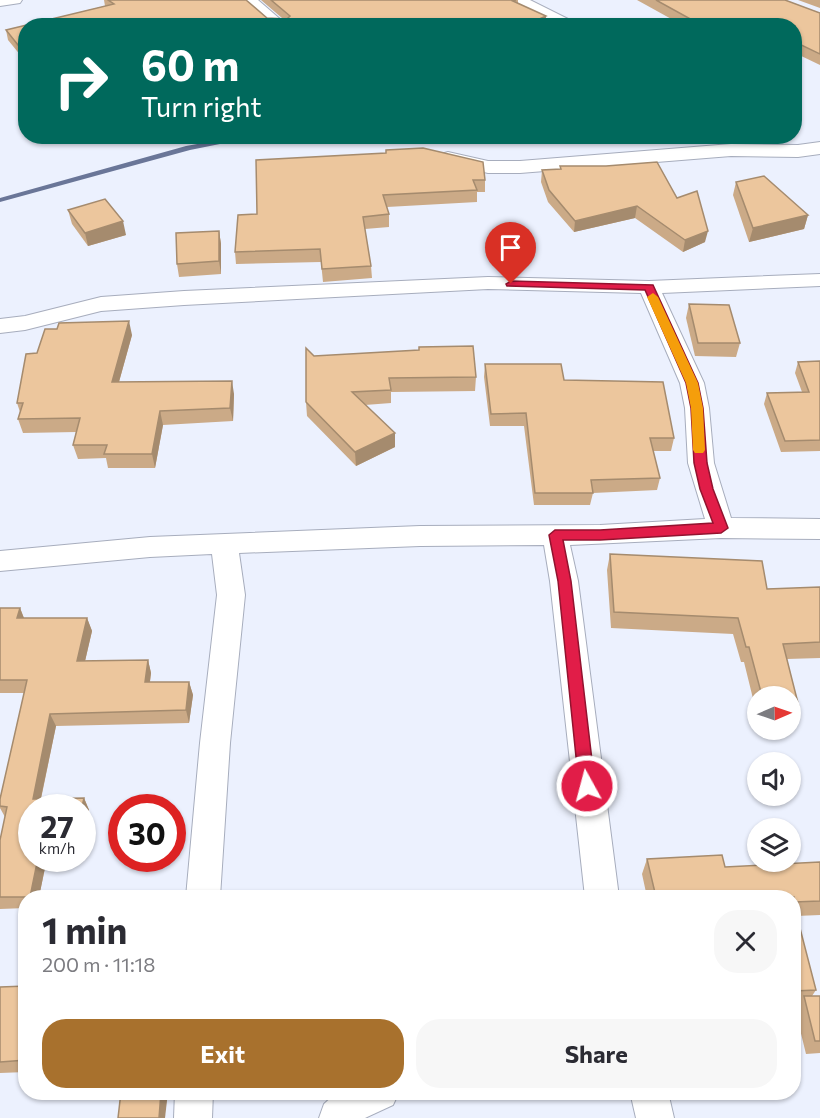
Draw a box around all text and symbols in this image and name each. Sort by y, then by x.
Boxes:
text: 60 m [141,38,240,90]
icon: right [42,42,120,120]
text: Turn right [141,90,261,123]
pin [485,222,536,284]
icon: arrive [494,231,527,264]
north arrow [747,686,801,740]
map controls [747,686,801,872]
button: sound [747,752,801,806]
position arrow [555,754,619,818]
speed limit sign: 30 [108,794,186,872]
text: 27 [40,807,74,844]
button: layers [747,818,801,872]
text: km/h [39,839,75,857]
text: 1 min [42,907,127,951]
button: close [714,910,777,973]
text: 200 m · 11:18 [42,952,155,976]
button: Exit [42,1019,404,1088]
button: Share [416,1019,777,1088]

